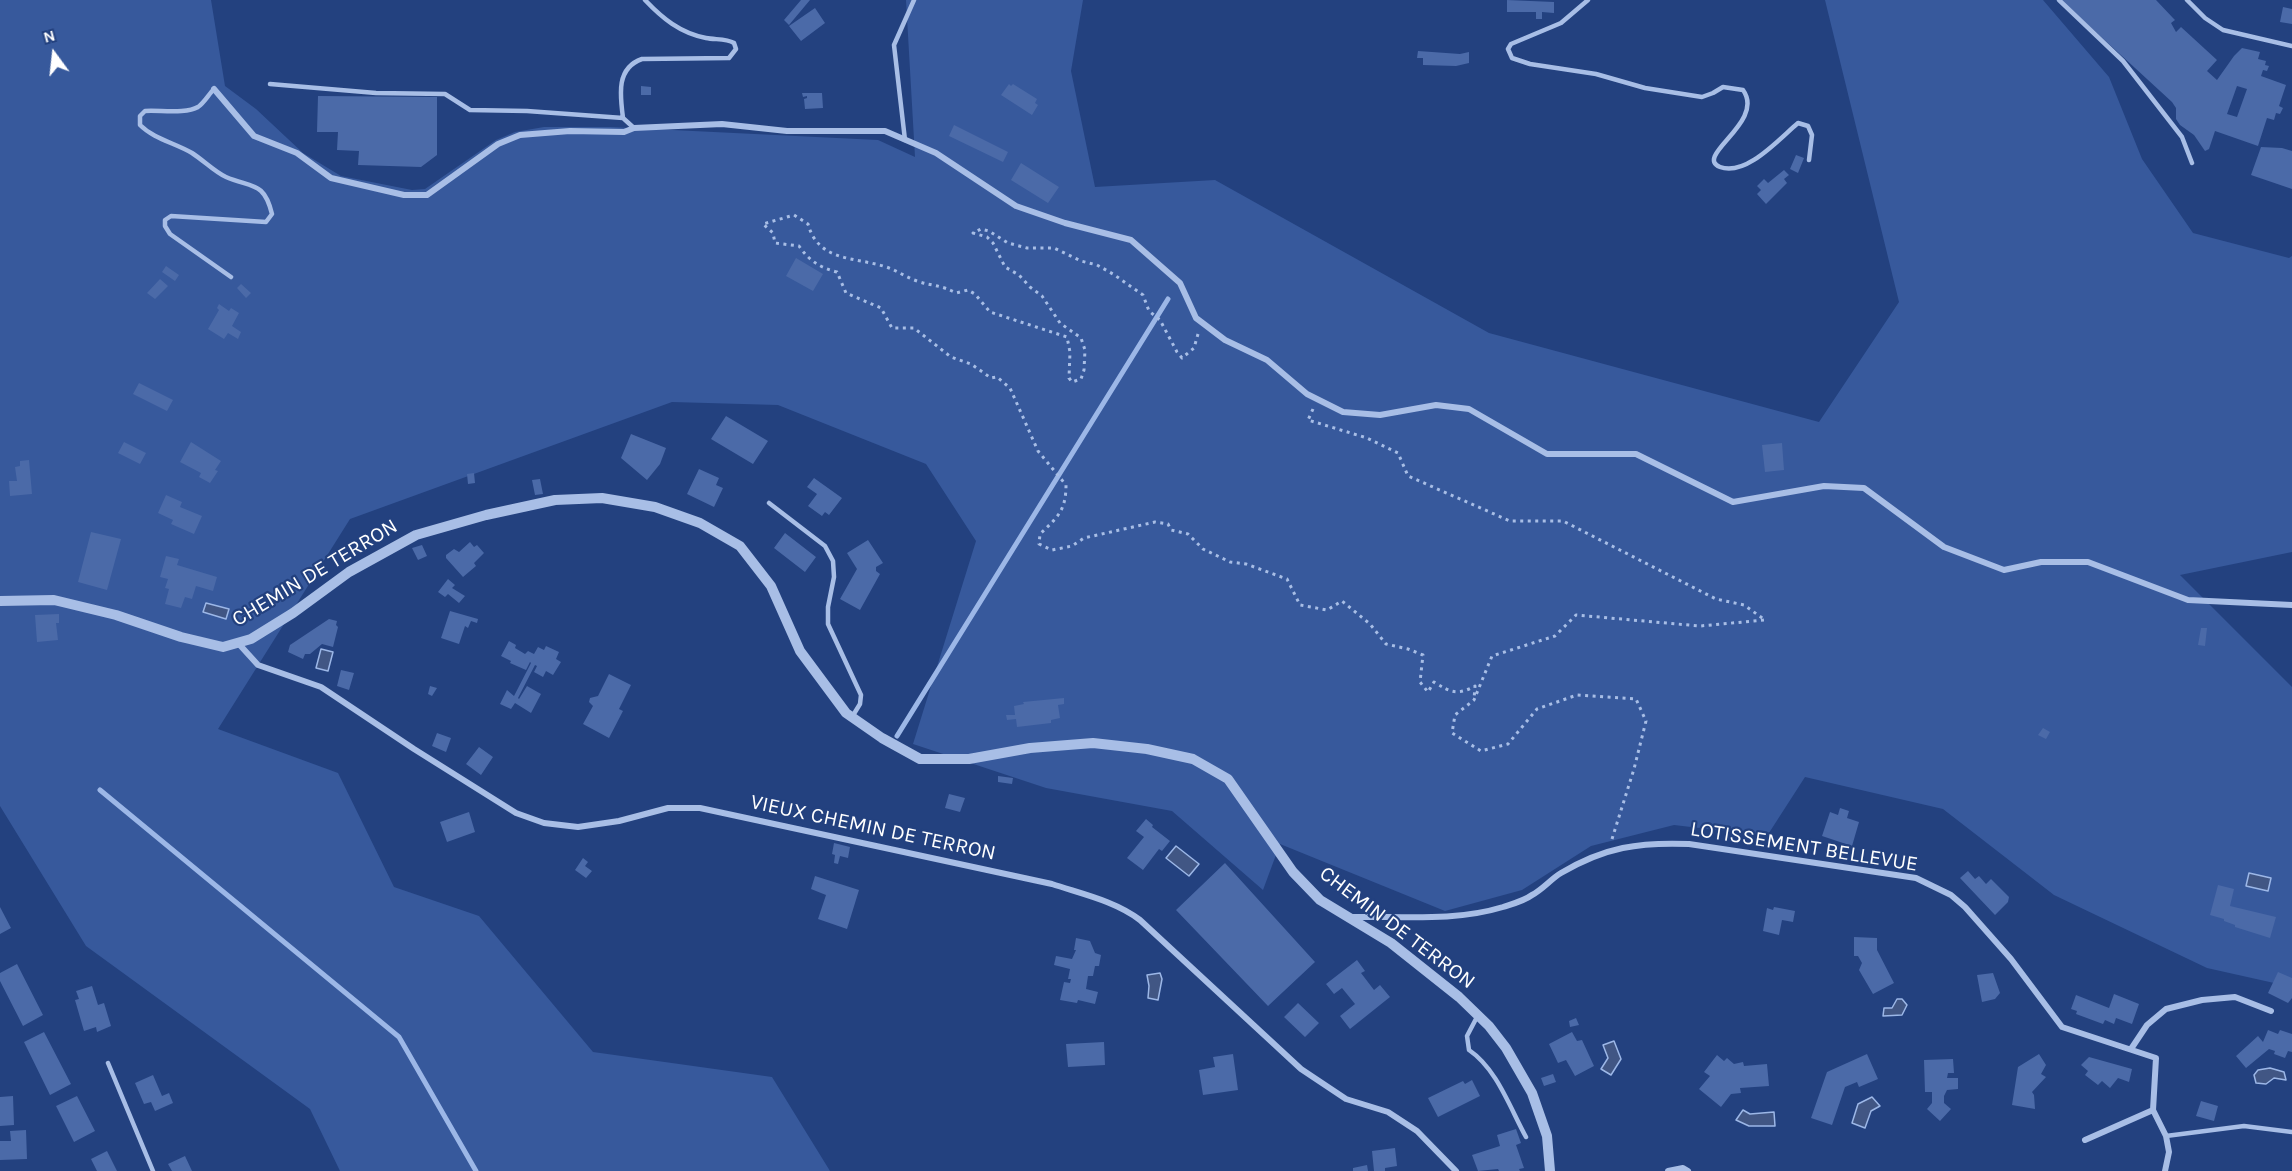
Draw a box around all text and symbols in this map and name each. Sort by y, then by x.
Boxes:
north arrow [24,24,84,84]
text: N [41,25,57,47]
street label: CHEMIN DE TERRON [228,514,402,632]
street label: VIEUX CHEMIN DE TERRON [748,790,998,866]
street label: LOTISSEMENT BELLEVUE [1688,817,1920,877]
street label: CHEMIN DE TERRON [1314,861,1480,995]

